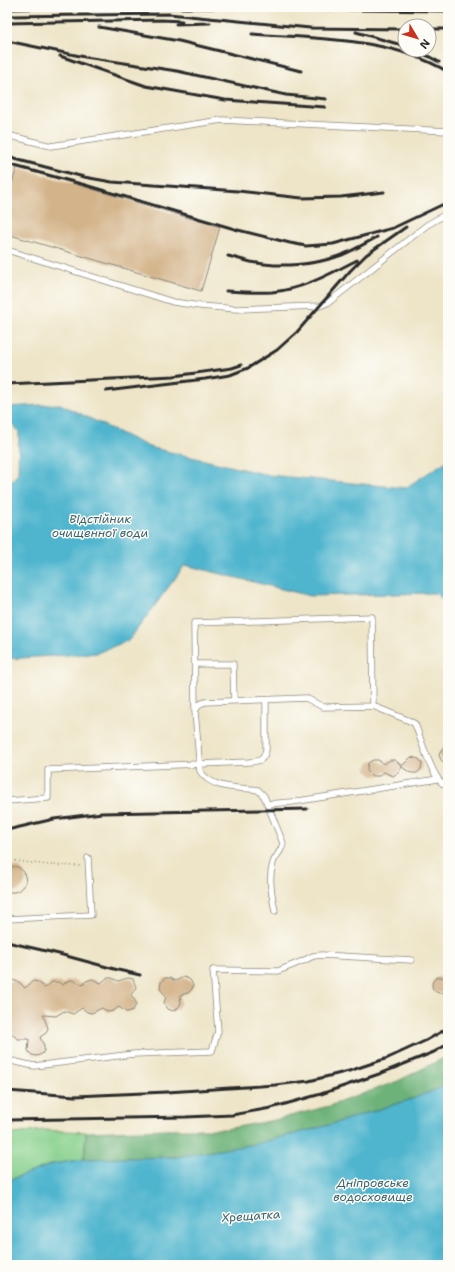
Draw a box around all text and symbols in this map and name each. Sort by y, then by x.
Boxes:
north arrow [397,18,437,58]
text: N [416,36,433,52]
water label: Відстійник очищенної води [52,511,148,541]
water label: Дніпровське водосховище [333,1175,413,1205]
water label: Хрещатка [220,1206,281,1226]

